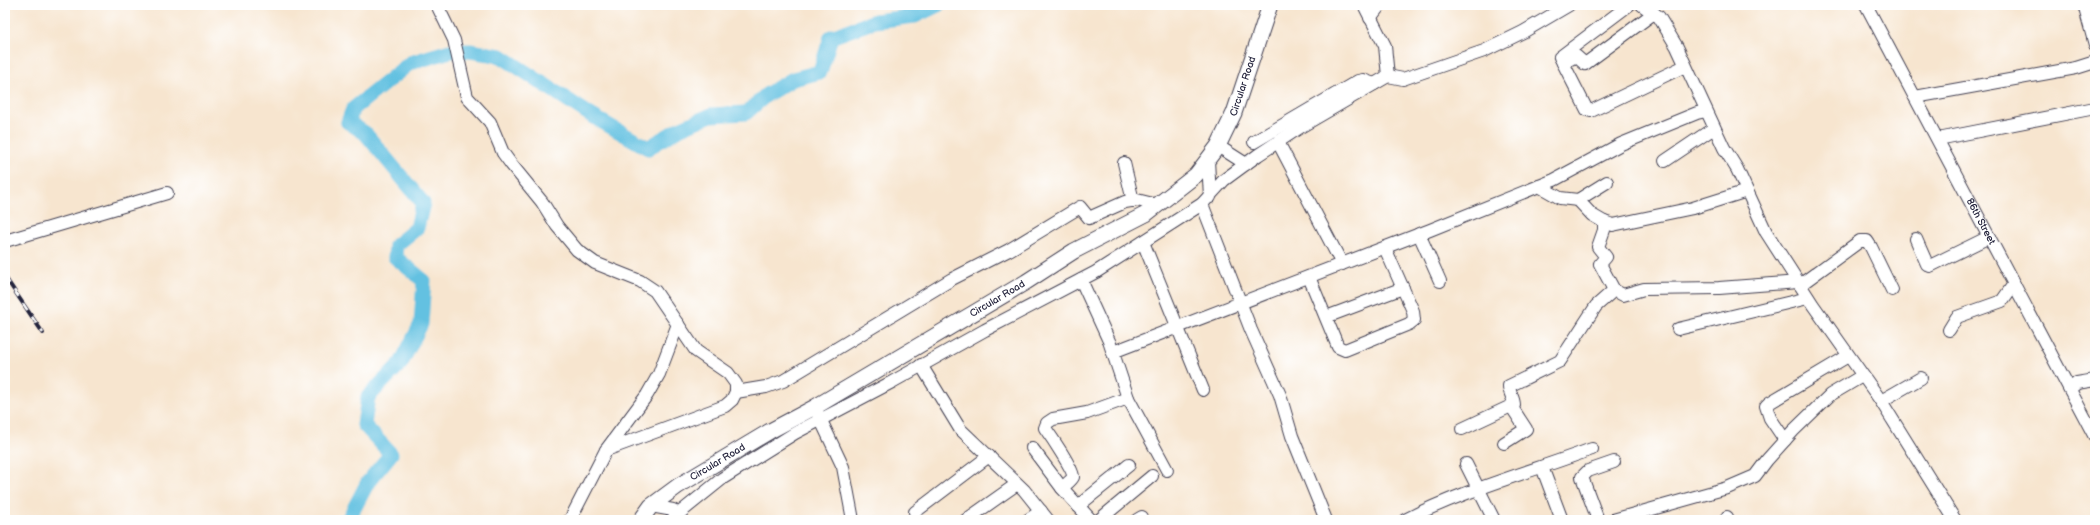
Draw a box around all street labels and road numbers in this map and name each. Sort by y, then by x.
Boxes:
street label: Circular Road [1227,55,1259,118]
street label: 86th Street [1964,196,1998,247]
street label: Circular Road [968,278,1027,320]
street label: Circular Road [688,441,748,483]

